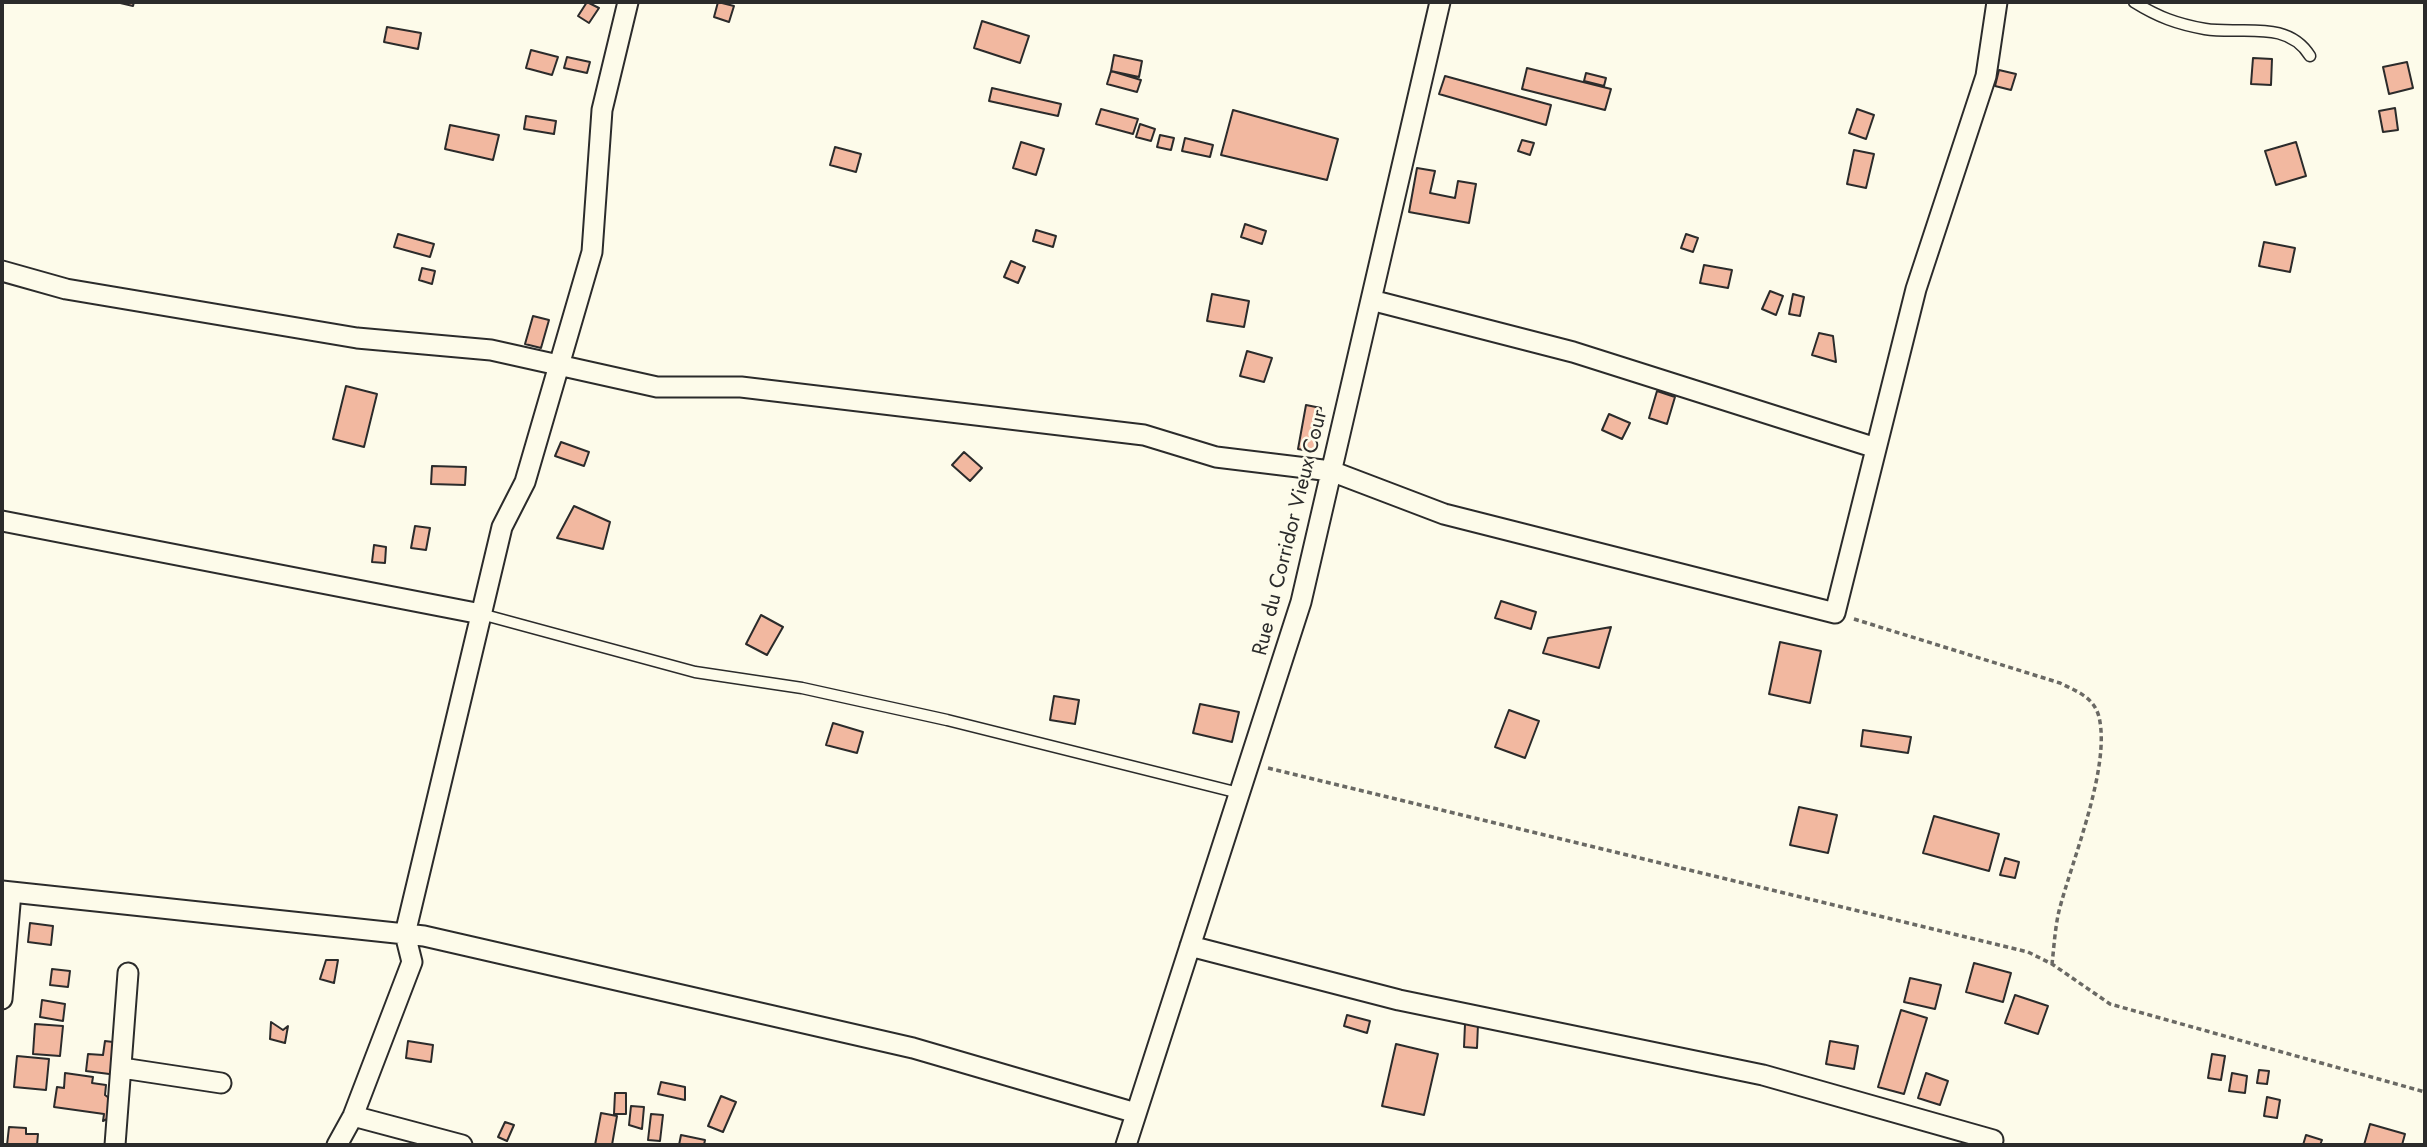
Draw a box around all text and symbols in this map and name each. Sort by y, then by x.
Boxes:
street label: Rue du Corridor Vieux Cour [1248,408,1334,658]

